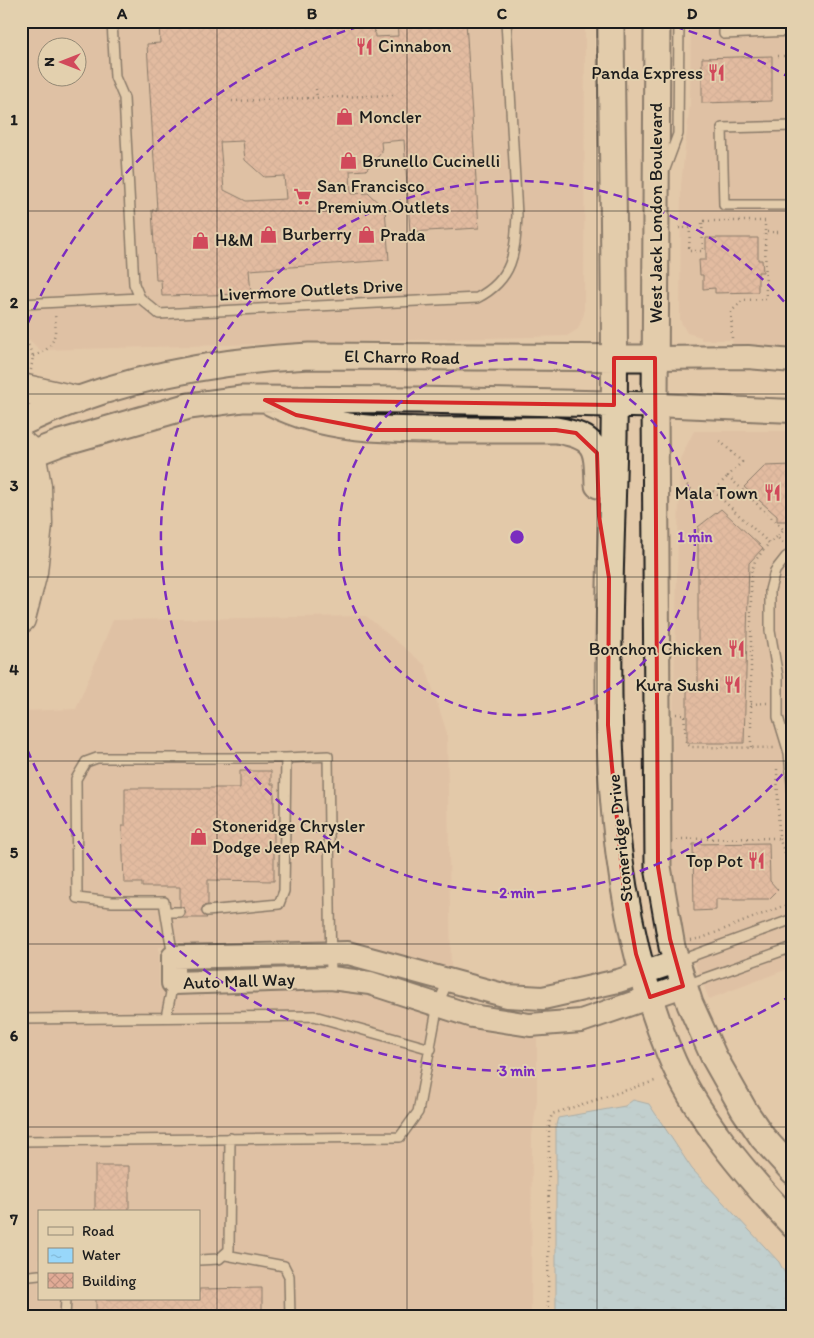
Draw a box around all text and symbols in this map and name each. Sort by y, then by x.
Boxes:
text: A [116,4,128,23]
text: B [307,4,318,23]
text: C [497,4,508,23]
text: D [687,4,698,23]
place label: Cinnabon [378,35,452,57]
restaurant icon: Cinnabon [354,36,374,56]
north arrow [38,38,88,88]
text: N [41,57,58,67]
place label: Panda Express [591,62,703,84]
restaurant icon: Panda Express [707,63,727,83]
street label: West Jack London Boulevard [645,102,667,323]
place label: Moncler [359,106,422,128]
shop icon: Moncler [335,107,355,127]
text: 1 [10,110,18,129]
place label: Brunello Cucinelli [362,150,500,172]
shop icon: Brunello Cucinelli [338,151,358,171]
place label: San Francisco Premium Outlets [317,175,450,218]
supermarket icon: San Francisco Premium Outlets [293,186,313,206]
place label: Burberry [282,223,352,245]
shop icon: Burberry [258,224,278,244]
place label: Prada [380,224,425,246]
shop icon: Prada [356,225,376,245]
place label: H&M [215,229,254,251]
shop icon: H&M [191,230,211,250]
street label: Livermore Outlets Drive [218,274,404,306]
text: 2 [10,293,19,312]
street label: El Charro Road [344,345,460,369]
text: 3 [10,476,19,495]
place label: Mala Town [675,482,758,504]
restaurant icon: Mala Town [762,483,782,503]
centre of rings [508,528,526,546]
text: 1 min [678,528,713,546]
place label: Bonchon Chicken [589,638,722,660]
restaurant icon: Bonchon Chicken [726,639,746,659]
text: 4 [9,660,19,679]
place label: Kura Sushi [635,674,719,696]
restaurant icon: Kura Sushi [723,675,743,695]
street label: Stoneridge Drive [602,773,638,903]
place label: Stoneridge Chrysler Dodge Jeep RAM [212,815,365,858]
shop icon: Stoneridge Chrysler Dodge Jeep RAM [188,826,208,846]
text: 5 [10,843,19,862]
place label: Top Pot [686,850,743,872]
restaurant icon: Top Pot [747,851,767,871]
text: 2 min [499,884,536,902]
street label: Auto Mall Way [183,968,296,994]
text: 6 [10,1026,19,1045]
text: 3 min [499,1062,536,1080]
text: 7 [9,1210,18,1229]
legend [38,1210,200,1300]
text: Road [82,1222,115,1240]
text: Water [82,1246,121,1264]
text: Building [82,1272,136,1290]

